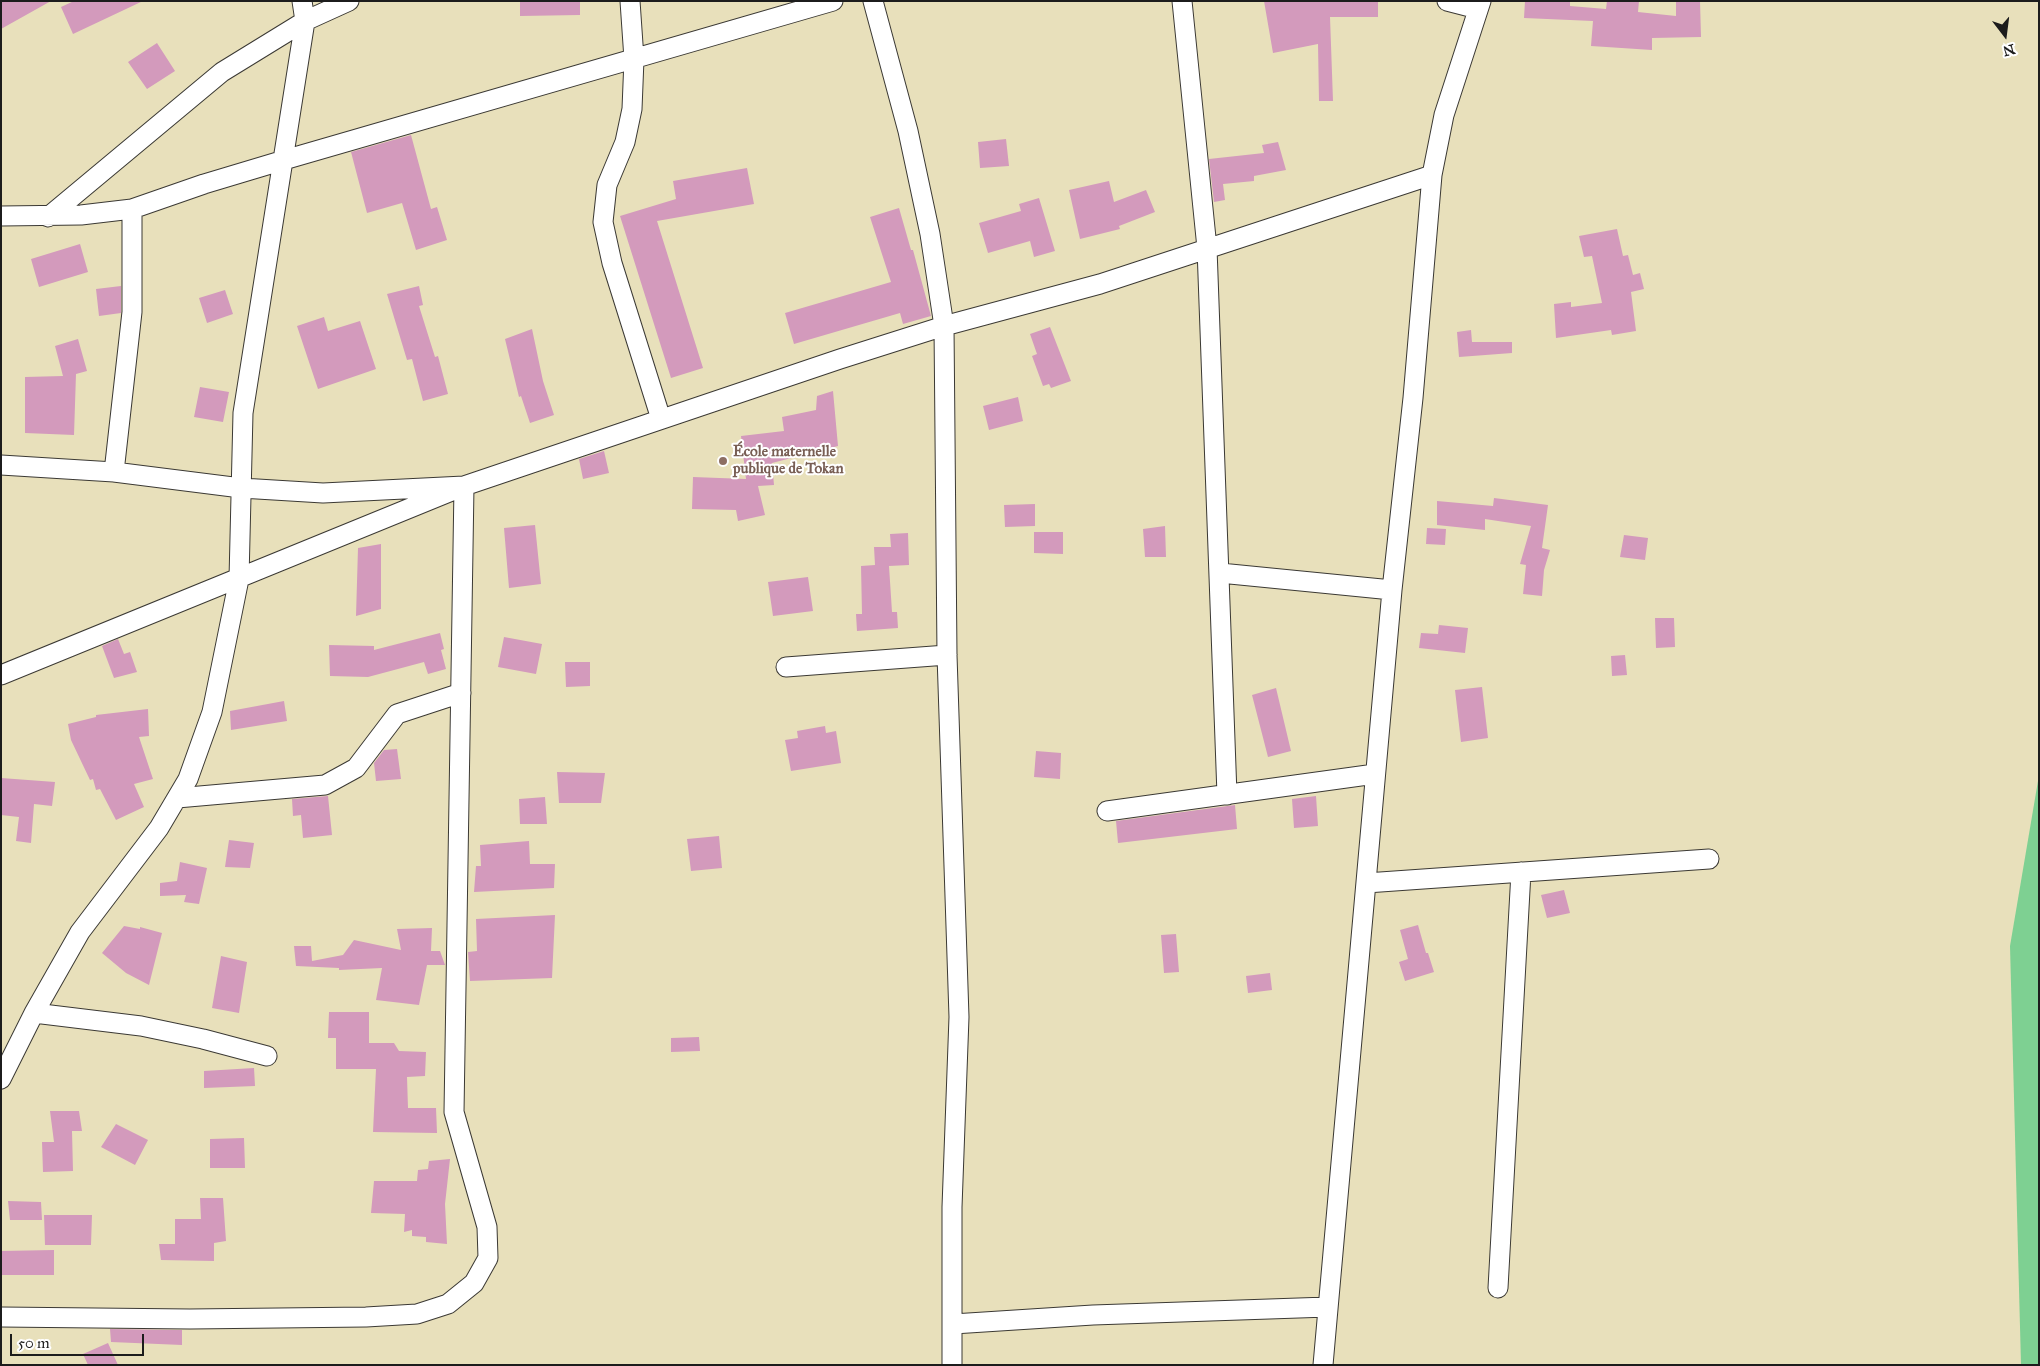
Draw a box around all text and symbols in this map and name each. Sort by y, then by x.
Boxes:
north arrow [1980,10,2030,60]
text: N [2001,40,2017,60]
place label: École maternelle publique de Tokan [733,443,843,478]
marker: École maternelle publique de Tokan [717,455,729,467]
scale bar [12,1324,146,1356]
text: 50 m [18,1334,50,1352]

